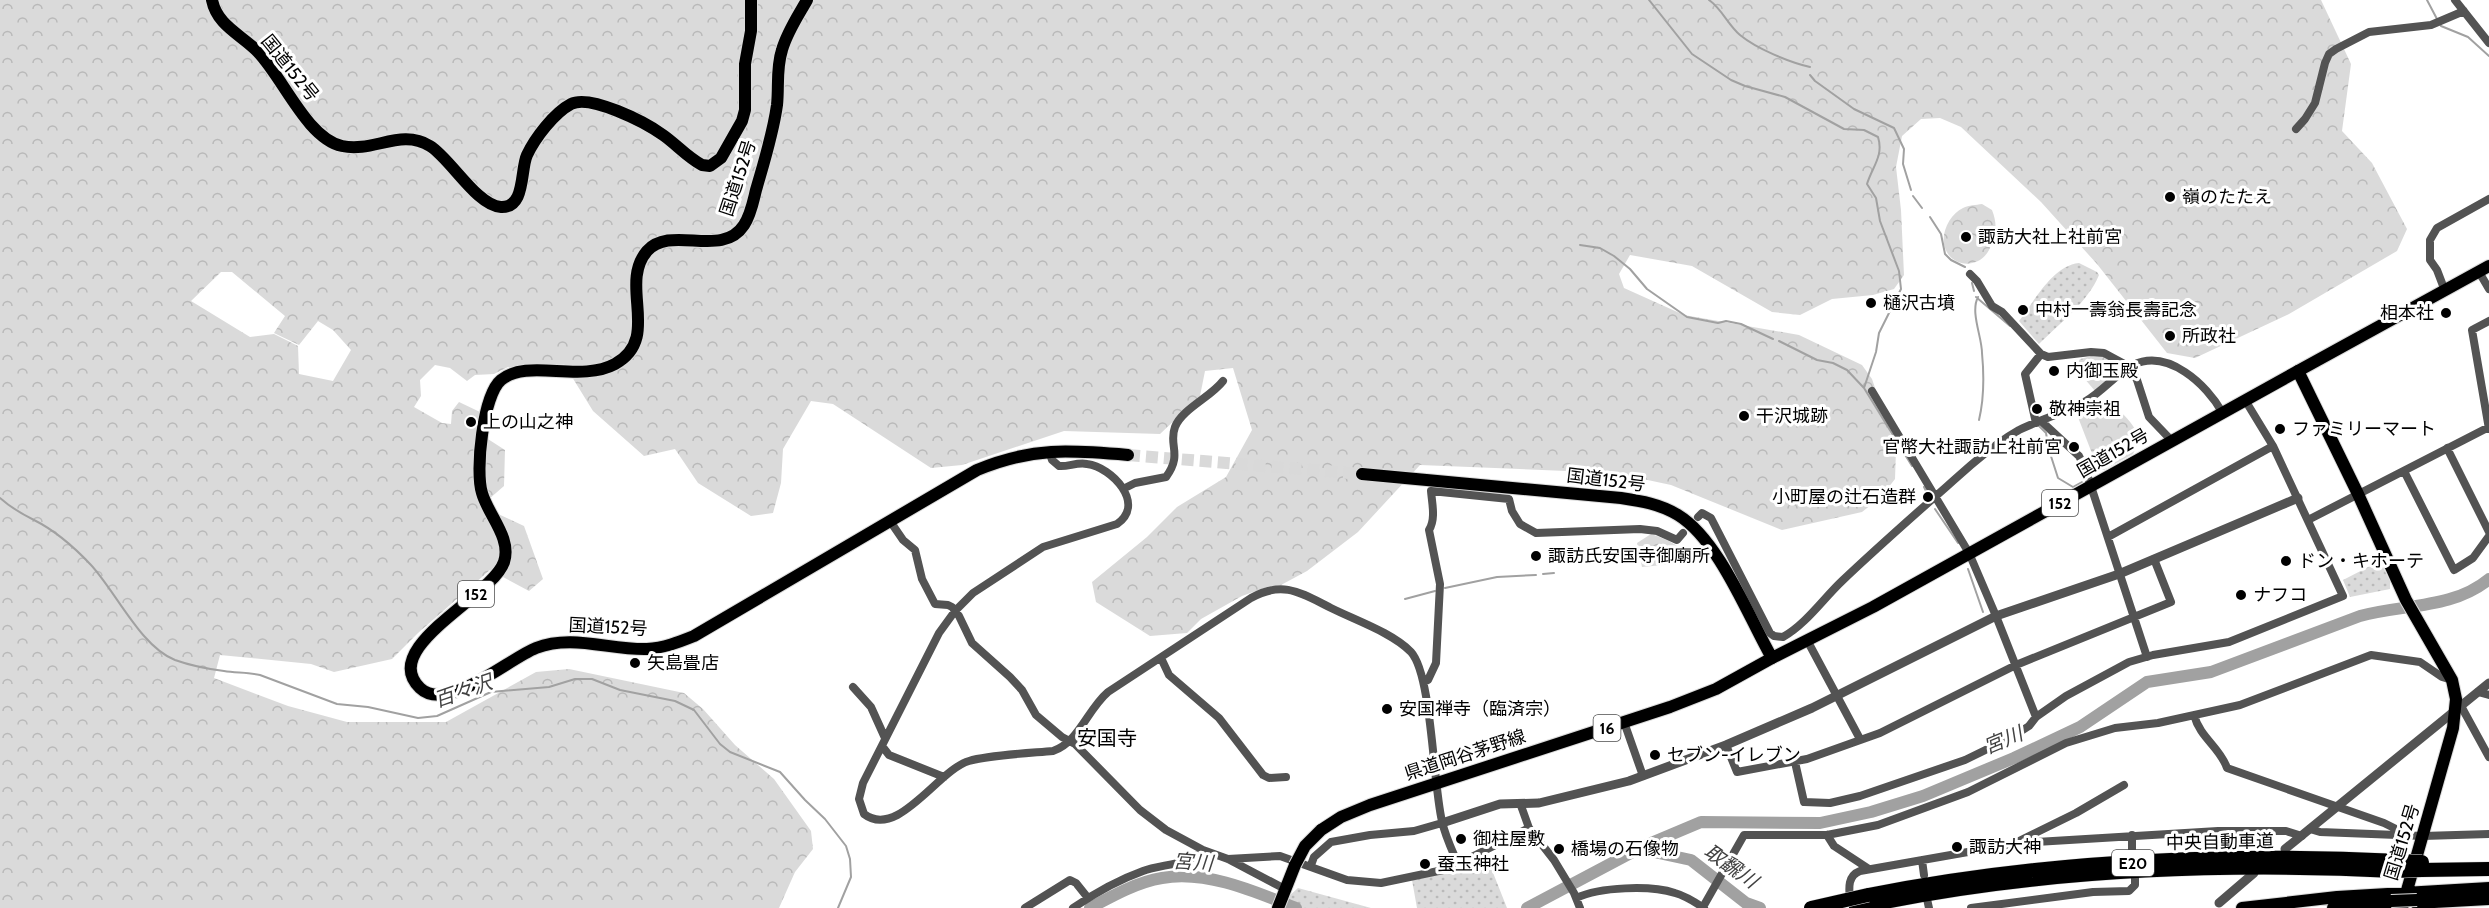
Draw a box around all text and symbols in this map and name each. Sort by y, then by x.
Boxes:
street label: 国道152号 [257,30,323,106]
street label: 国道152号 [715,137,761,219]
place label: 嶺のたたえ [2182,186,2272,208]
marker: 嶺のたたえ [2163,190,2177,204]
place label: 諏訪大社上社前宮 [1978,226,2122,248]
marker: 諏訪大社上社前宮 [1959,230,1973,244]
place label: 樋沢古墳 [1883,292,1955,314]
marker: 樋沢古墳 [1864,296,1878,310]
place label: 中村一壽翁長壽記念 [2035,299,2197,321]
place label: 相本社 [2380,302,2434,324]
marker: 中村一壽翁長壽記念 [2016,303,2030,317]
marker: 相本社 [2439,306,2453,320]
place label: 所政社 [2182,325,2236,347]
marker: 所政社 [2163,329,2177,343]
place label: 内御玉殿 [2066,360,2138,382]
marker: 内御玉殿 [2047,364,2061,378]
place label: 敬神崇祖 [2049,398,2121,420]
marker: 敬神崇祖 [2030,402,2044,416]
place label: 干沢城跡 [1756,405,1828,427]
marker: 干沢城跡 [1737,409,1751,423]
place label: 上の山之神 [483,411,573,433]
marker: 上の山之神 [464,415,478,429]
place label: ファミリーマート [2292,418,2436,440]
marker: ファミリーマート [2273,422,2287,436]
street label: 国道152号 [2073,424,2153,482]
place label: 官幣大社諏訪上社前宮 [1882,436,2062,458]
marker: 官幣大社諏訪上社前宮 [2067,440,2081,454]
street label: 国道152号 [1565,464,1647,496]
place label: 小町屋の辻石造群 [1772,486,1916,508]
marker: 小町屋の辻石造群 [1921,490,1935,504]
road number: 152 [2042,490,2078,516]
place label: 諏訪氏安国寺御廟所 [1548,545,1710,567]
marker: 諏訪氏安国寺御廟所 [1529,549,1543,563]
place label: ドン・キホーテ [2298,550,2424,572]
marker: ドン・キホーテ [2279,554,2293,568]
road number: 152 [458,581,494,607]
place label: ナフコ [2253,584,2307,606]
marker: ナフコ [2234,588,2248,602]
street label: 国道152号 [568,614,648,640]
place label: 矢島畳店 [647,652,719,674]
marker: 矢島畳店 [628,656,642,670]
water label: 百々沢 [431,669,498,712]
place label: 安国禅寺（臨済宗） [1399,698,1561,720]
marker: 安国禅寺（臨済宗） [1380,702,1394,716]
road number: 16 [1594,715,1620,741]
water label: 宮川 [1980,720,2028,759]
street label: 県道岡谷茅野線 [1402,725,1528,785]
district label: 安国寺 [1077,726,1137,750]
place label: セブン-イレブン [1667,744,1801,766]
marker: セブン-イレブン [1648,748,1662,762]
street label: 国道152号 [2380,801,2424,883]
place label: 御柱屋敷 [1473,828,1545,850]
street label: 中央自動車道 [2166,830,2274,854]
marker: 御柱屋敷 [1454,832,1468,846]
place label: 諏訪大神 [1969,836,2041,858]
place label: 橋場の石像物 [1571,838,1679,860]
water label: 取飜川 [1700,839,1764,894]
marker: 諏訪大神 [1950,840,1964,854]
marker: 橋場の石像物 [1552,842,1566,856]
water label: 宮川 [1172,849,1216,876]
road number: E20 [2112,850,2154,876]
place label: 蚕玉神社 [1437,853,1509,875]
marker: 蚕玉神社 [1418,857,1432,871]

